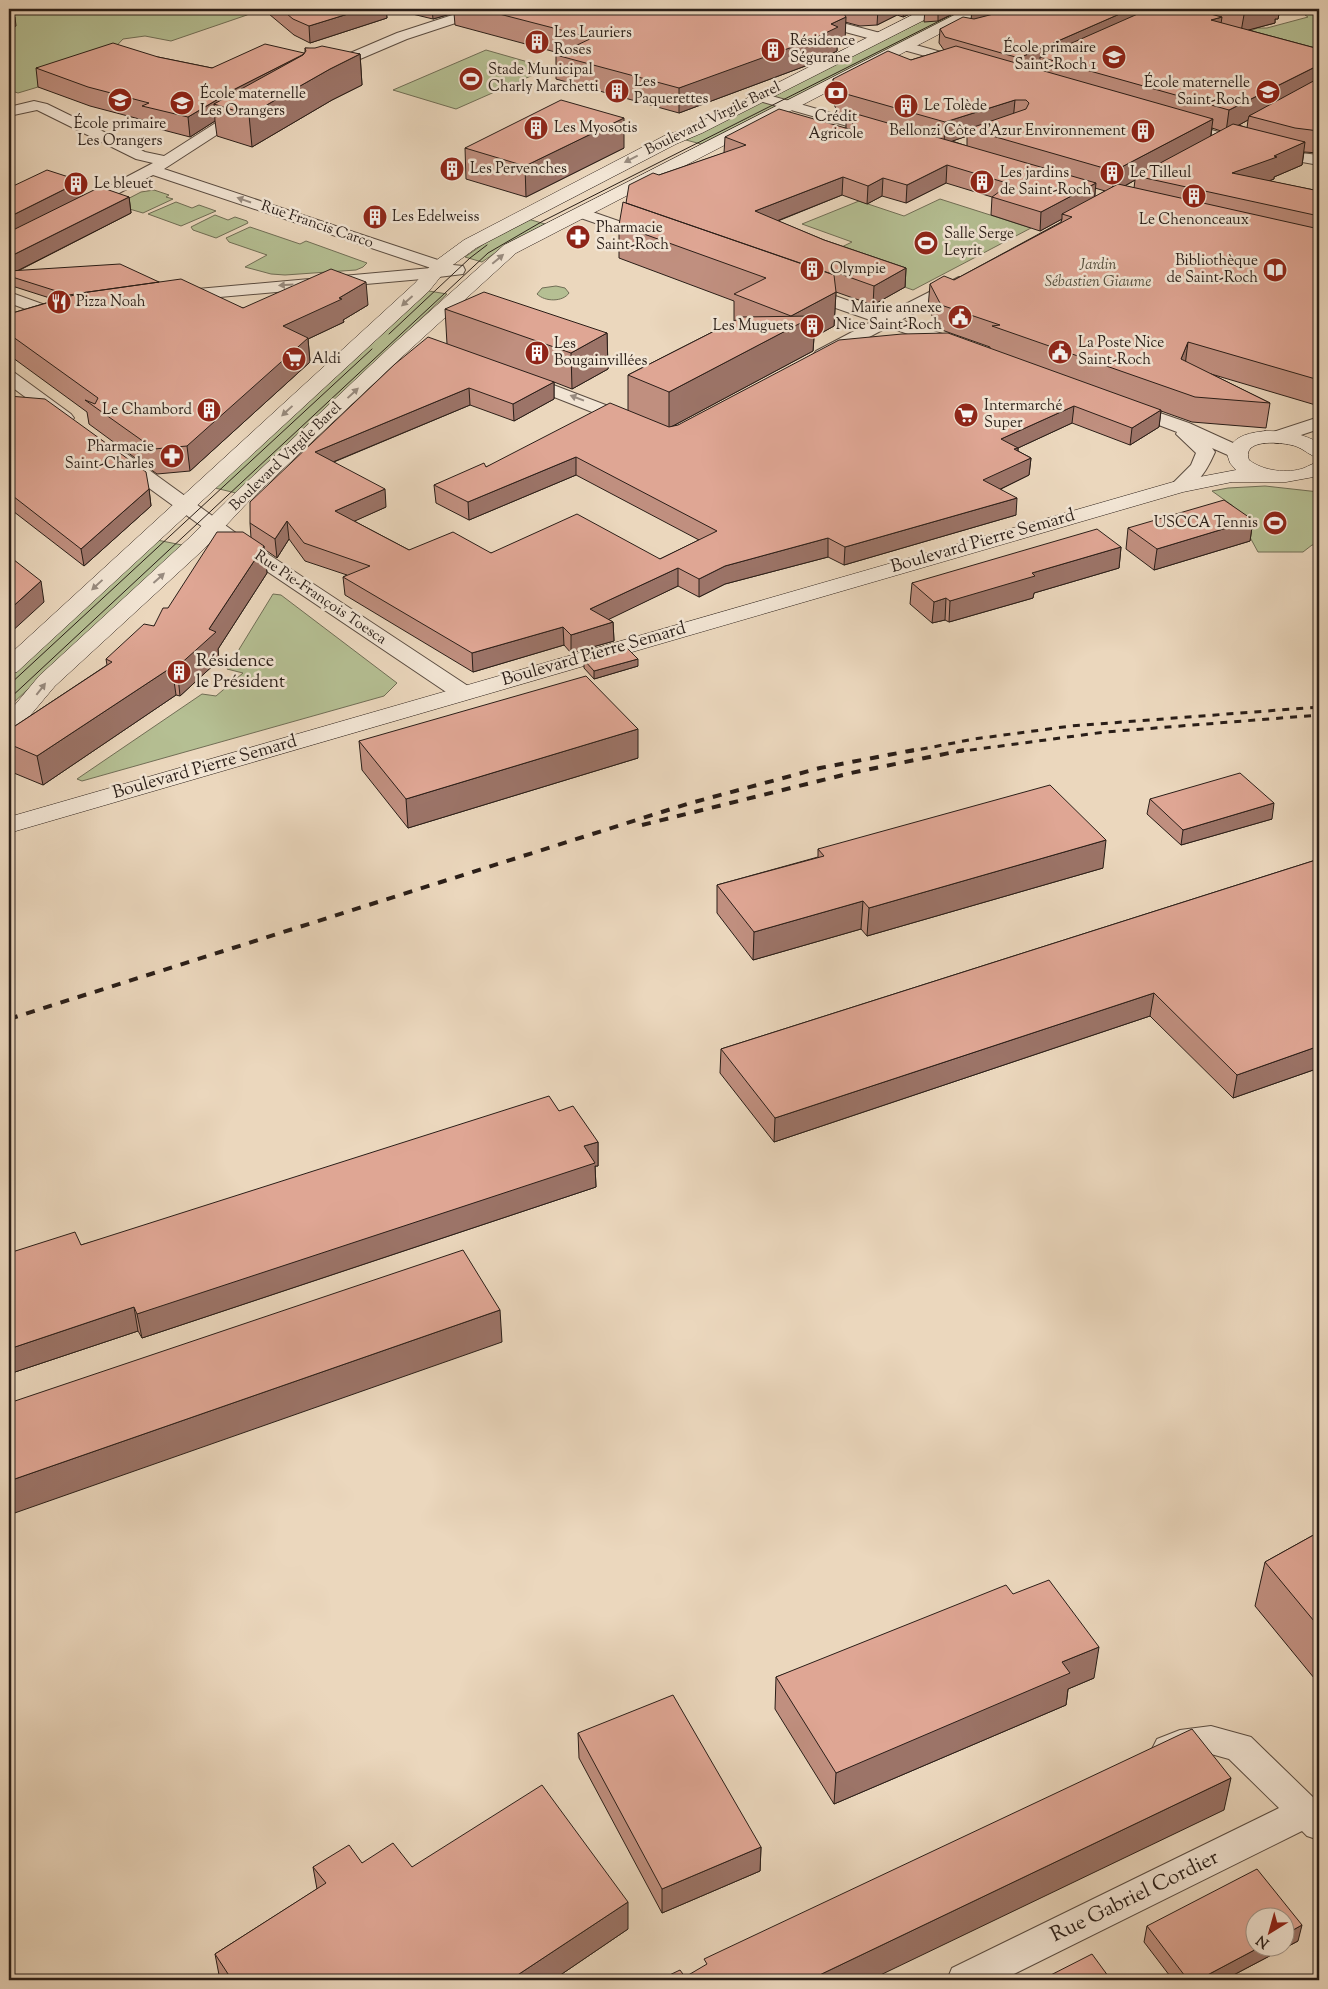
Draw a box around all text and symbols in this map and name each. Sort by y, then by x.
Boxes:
place label: Les Lauriers Roses [554,23,632,61]
building icon: Les Lauriers Roses [524,29,550,55]
place label: Résidence Ségurane [790,31,855,69]
building icon: Résidence Ségurane [760,37,786,63]
place label: École primaire Saint-Roch 1 [1003,37,1096,76]
school or university icon: École primaire Saint-Roch 1 [1101,44,1127,70]
place label: Stade Municipal Charly Marchetti [488,60,599,98]
sports icon: Stade Municipal Charly Marchetti [458,66,484,92]
place label: Les Paquerettes [634,72,709,110]
place label: École maternelle Saint-Roch [1144,72,1250,111]
street label: Boulevard Virgile Barel [642,77,784,161]
building icon: Les Paquerettes [604,78,630,104]
school or university icon: École maternelle Saint-Roch [1255,79,1281,105]
bank icon: Crédit Agricole [823,80,849,106]
place label: École maternelle Les Orangers [200,83,306,122]
school or university icon: École primaire Les Orangers [107,87,133,113]
school or university icon: École maternelle Les Orangers [169,90,195,116]
building icon: Le Tolède [893,93,919,119]
place label: Le Tolède [924,96,987,117]
place label: Crédit Agricole [809,107,863,145]
place label: École primaire Les Orangers [74,113,166,152]
building icon: Les Myosotis [523,115,549,141]
place label: Les Myosotis [554,118,637,139]
building icon: Bellonzi Côte d'Azur Environnement [1130,118,1156,144]
place label: Bellonzi Côte d'Azur Environnement [889,121,1126,142]
one-way arrow [624,155,638,163]
building icon: Les Pervenches [439,156,465,182]
place label: Les Pervenches [470,159,567,180]
building icon: Le Tilleul [1099,160,1125,186]
place label: Les jardins de Saint-Roch [1000,163,1092,201]
place label: Le Tilleul [1130,163,1191,184]
building icon: Les jardins de Saint-Roch [969,169,995,195]
building icon: Le bleuet [63,171,89,197]
place label: Le bleuet [94,174,153,195]
building icon: Le Chenonceaux [1181,183,1207,209]
one-way arrow [236,196,251,204]
street label: Rue Francis Carco [258,196,376,254]
building icon: Les Edelweiss [362,204,388,230]
place label: Les Edelweiss [392,207,479,228]
place label: Le Chenonceaux [1139,210,1249,231]
place label: Pharmacie Saint-Roch [596,218,669,256]
pharmacy icon: Pharmacie Saint-Roch [565,224,591,250]
place label: Salle Serge Leyrit [944,224,1014,262]
sports icon: Salle Serge Leyrit [913,230,939,256]
place label: Bibliothèque de Saint-Roch [1166,251,1258,289]
one-way arrow [491,254,504,265]
park label: Jardin Sébastien Giaume [1045,255,1151,293]
building icon: Olympie [799,256,825,282]
library icon: Bibliothèque de Saint-Roch [1262,257,1288,283]
place label: Olympie [830,259,886,280]
one-way arrow [278,281,294,289]
restaurant icon: Pizza Noah [46,289,72,315]
place label: Pizza Noah [76,292,146,313]
one-way arrow [401,295,413,307]
place label: Mairie annexe Nice Saint-Roch [836,298,942,336]
public building icon: Mairie annexe Nice Saint-Roch [947,304,973,330]
building icon: Les Muguets [799,313,825,339]
place label: Les Muguets [713,316,794,337]
place label: La Poste Nice Saint-Roch [1078,333,1164,371]
place label: Les Bougainvillées [554,334,648,372]
public building icon: La Poste Nice Saint-Roch [1047,339,1073,365]
building icon: Les Bougainvillées [524,340,550,366]
supermarket icon: Aldi [281,346,307,372]
place label: Aldi [312,349,341,370]
one-way arrow [346,387,358,399]
one-way arrow [569,394,584,402]
place label: Intermarché Super [984,396,1062,434]
building icon: Le Chambord [196,397,222,423]
street label: Boulevard Virgile Barel [225,398,347,516]
place label: Le Chambord [102,400,193,421]
supermarket icon: Intermarché Super [953,402,979,428]
one-way arrow [280,405,293,416]
place label: Pharmacie Saint-Charles [65,437,154,475]
pharmacy icon: Pharmacie Saint-Charles [159,443,185,469]
street label: Boulevard Pierre Semard [888,503,1078,581]
sports icon: USCCA Tennis [1262,510,1288,536]
place label: USCCA Tennis [1154,513,1258,534]
street label: Rue Pie-François Toesca [250,546,390,650]
one-way arrow [153,572,165,584]
one-way arrow [91,579,103,591]
street label: Boulevard Pierre Semard [499,616,689,694]
place label: Résidence le Président [196,649,285,696]
building icon: Résidence le Président [166,659,192,685]
one-way arrow [35,682,46,695]
street label: Boulevard Pierre Semard [110,729,300,807]
street label: Rue Gabriel Cordier [1046,1843,1224,1951]
north arrow [1246,1906,1296,1956]
text: N [1253,1929,1274,1952]

